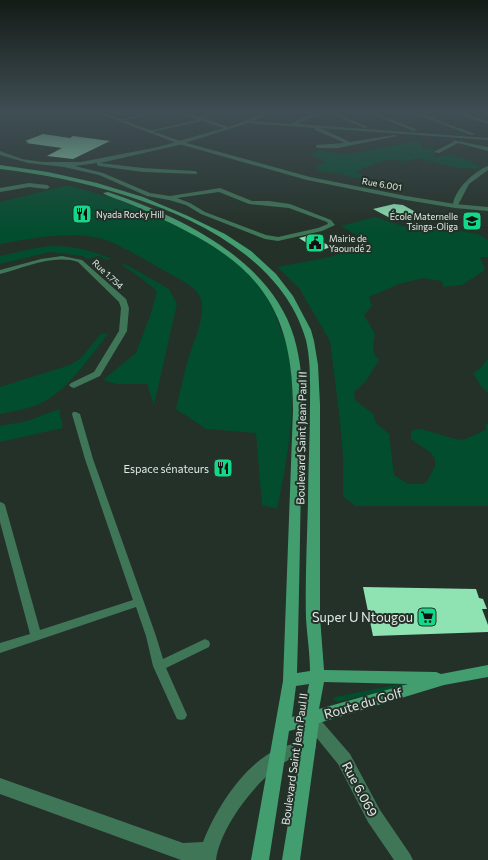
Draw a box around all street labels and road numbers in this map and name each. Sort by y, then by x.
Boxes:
street label: Rue 6.001 [361,175,403,193]
street label: Rue 1.754 [90,257,126,292]
street label: Boulevard Saint Jean Paul II [293,371,310,505]
street label: Route du Golf [322,684,405,722]
street label: Boulevard Saint Jean Paul II [278,692,311,826]
street label: Rue 6.069 [339,759,381,819]

